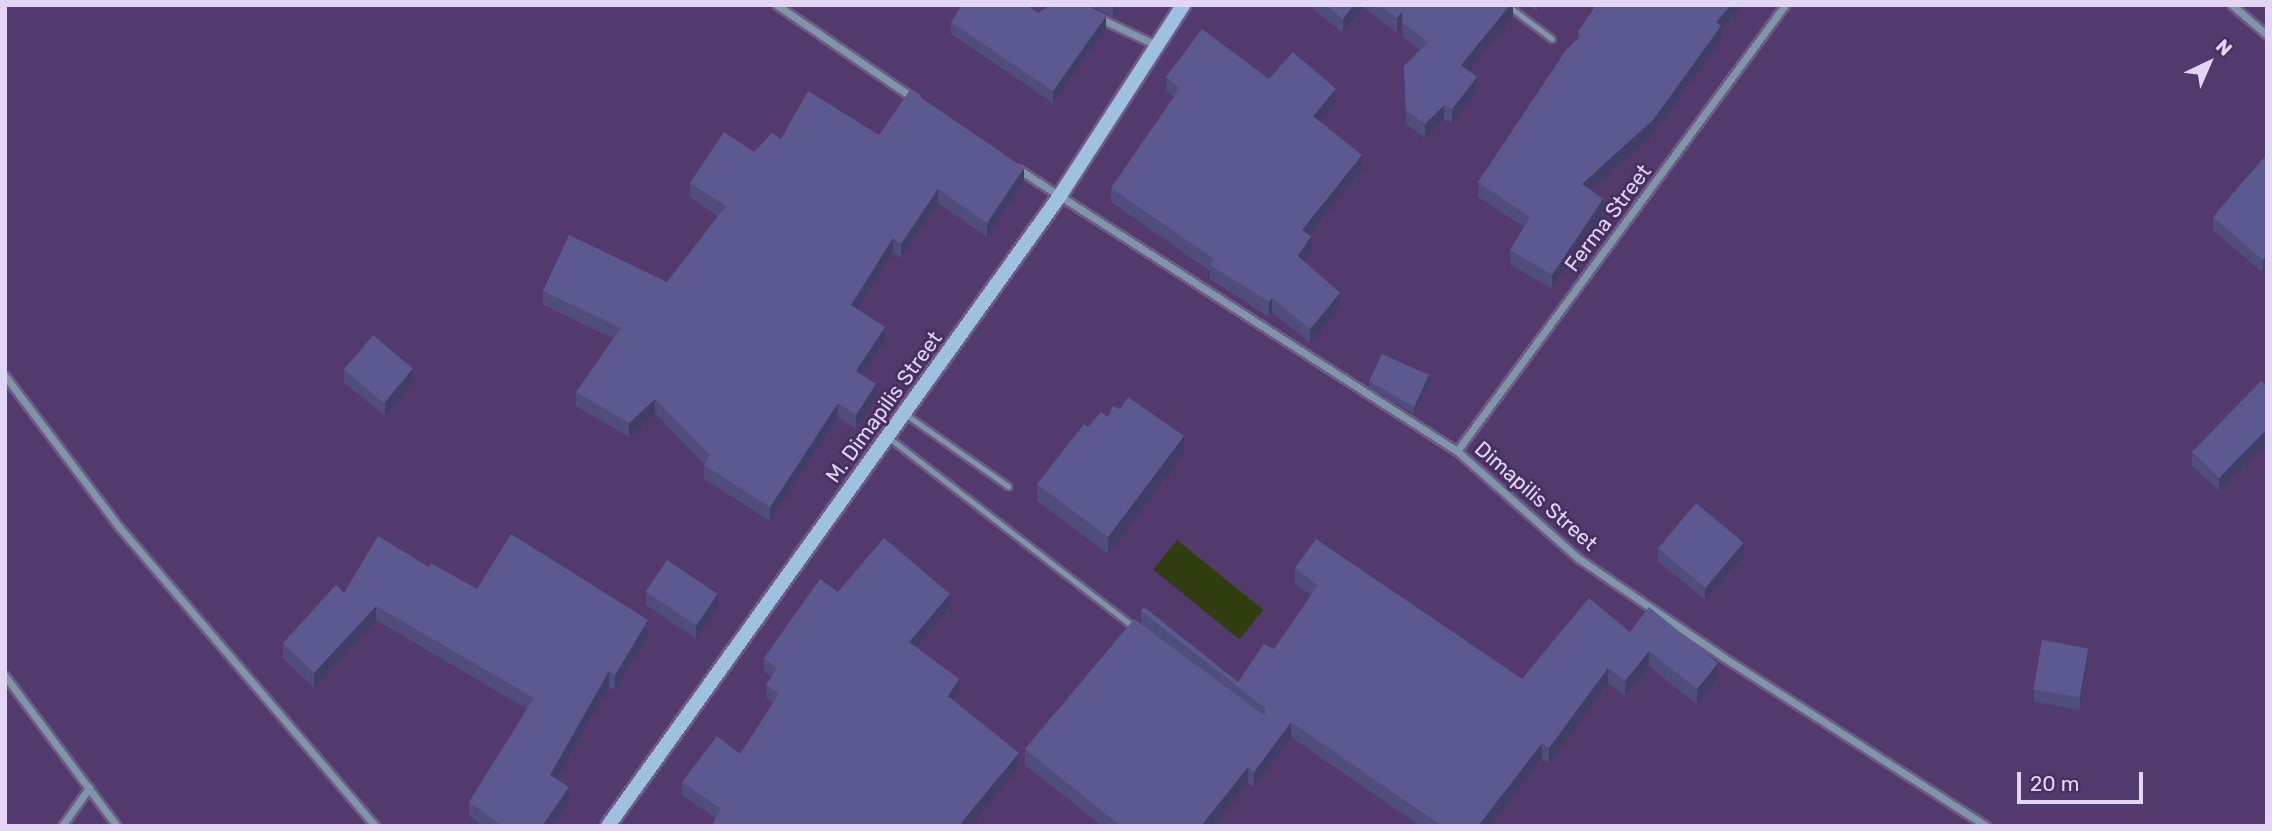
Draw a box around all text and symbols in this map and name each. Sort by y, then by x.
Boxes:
north arrow [2174,28,2244,98]
text: N [2211,35,2237,61]
street label: Ferma Street [1559,159,1657,277]
street label: M. Dimapilis Street [821,326,947,488]
street label: Dimapilis Street [1470,436,1602,556]
scale bar [2020,758,2146,802]
text: 20 m [2030,771,2079,796]

